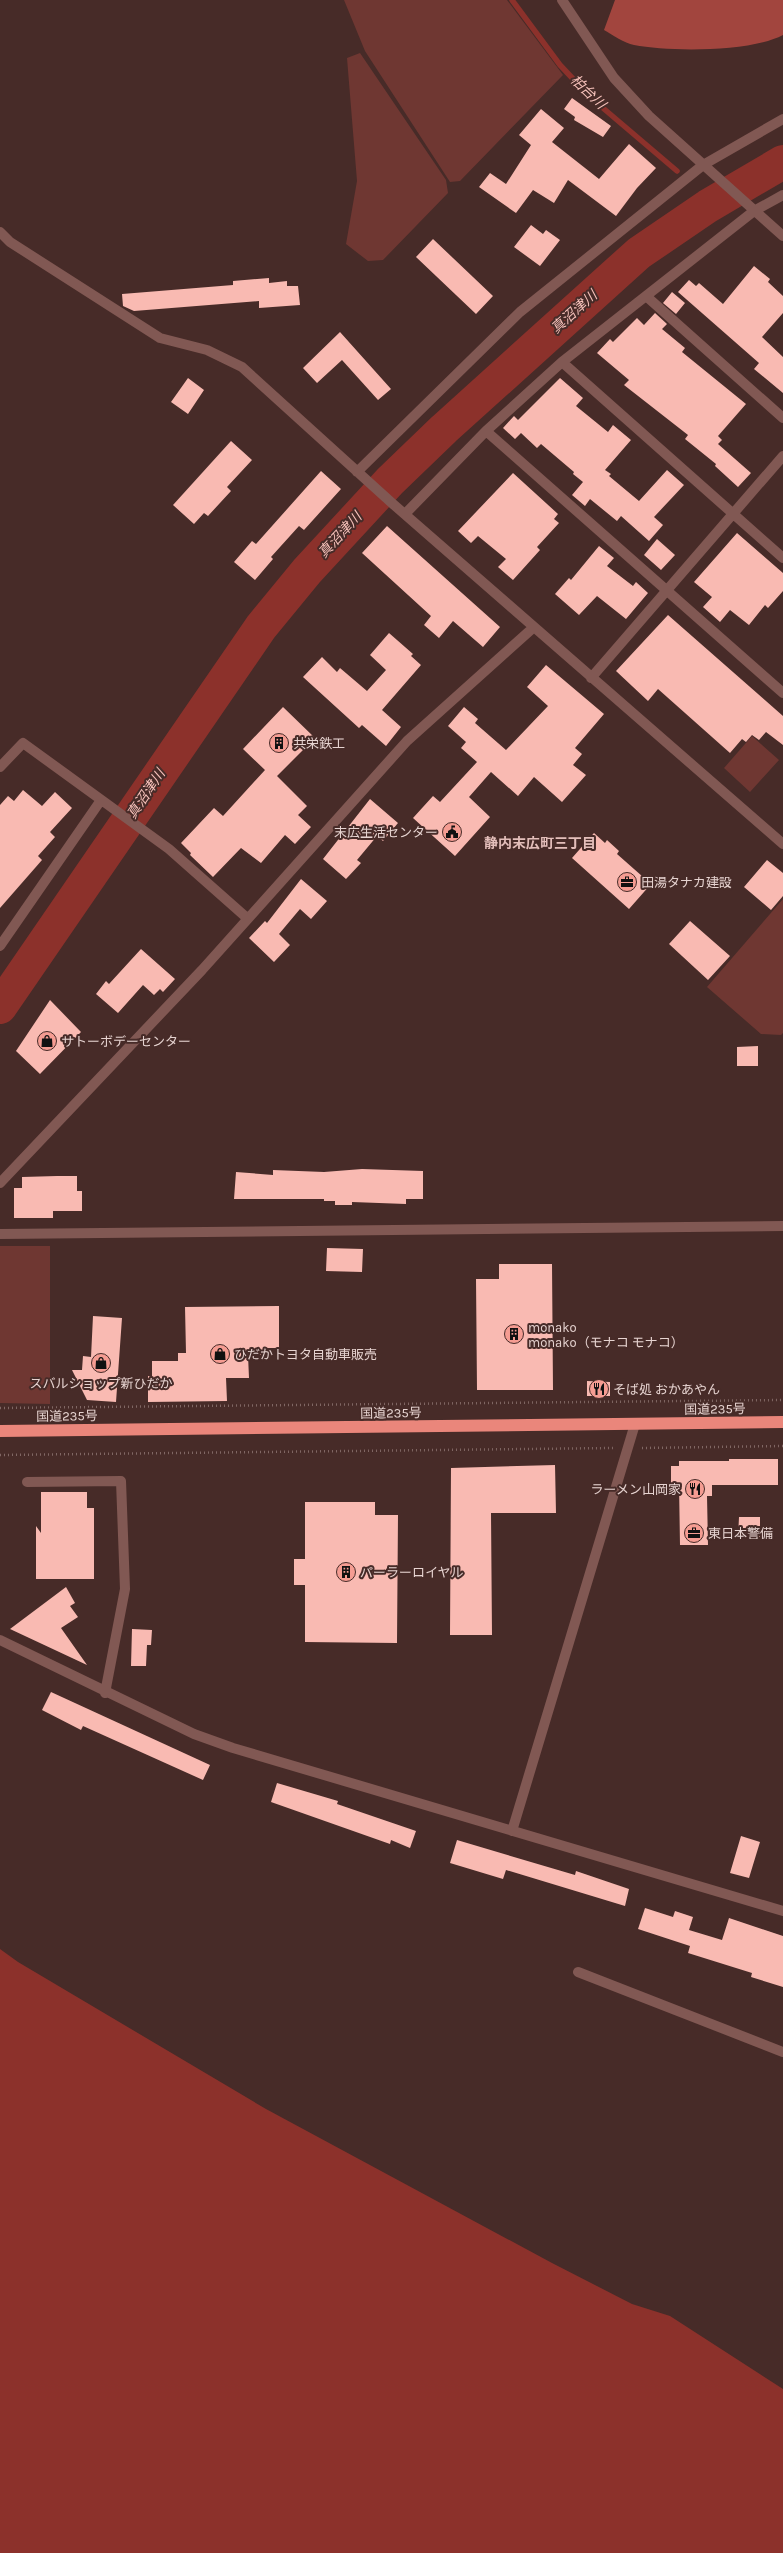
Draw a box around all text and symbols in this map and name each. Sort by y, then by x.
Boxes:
water label: 柏台川 [567,71,610,114]
water label: 真沼津川 [548,286,602,337]
water label: 真沼津川 [315,507,367,561]
building icon: 共栄鉄工 [268,732,290,754]
place label: 共栄鉄工 [293,736,345,751]
water label: 真沼津川 [123,764,170,822]
public building icon: 末広生活センター [441,821,463,843]
place label: 末広生活センター [334,825,438,840]
district label: 静内末広町三丁目 [484,835,596,852]
office icon: 田湯タナカ建設 [616,871,638,893]
place label: 田湯タナカ建設 [641,875,732,890]
shop icon: サトーボデーセンター [36,1030,58,1052]
place label: サトーボデーセンター [61,1034,191,1049]
place label: monako monako（モナコ モナコ） [528,1320,684,1350]
building icon: monako monako（モナコ モナコ） [503,1323,525,1345]
shop icon: ひだかトヨタ自動車販売 [209,1343,231,1365]
place label: ひだかトヨタ自動車販売 [234,1347,377,1362]
shop icon: スバルショップ新ひだか [90,1352,112,1374]
place label: スバルショップ新ひだか [29,1376,173,1391]
restaurant icon: そば処 おかあやん [588,1378,610,1400]
place label: そば処 おかあやん [613,1382,720,1397]
street label: 国道235号 [684,1401,746,1417]
street label: 国道235号 [360,1405,422,1421]
street label: 国道235号 [36,1408,98,1424]
restaurant icon: ラーメン山岡家 [684,1478,706,1500]
place label: ラーメン山岡家 [591,1482,681,1497]
office icon: 東日本警備 [683,1522,705,1544]
place label: 東日本警備 [708,1526,773,1541]
building icon: パーラーロイヤル [335,1561,357,1583]
place label: パーラーロイヤル [360,1565,464,1580]

